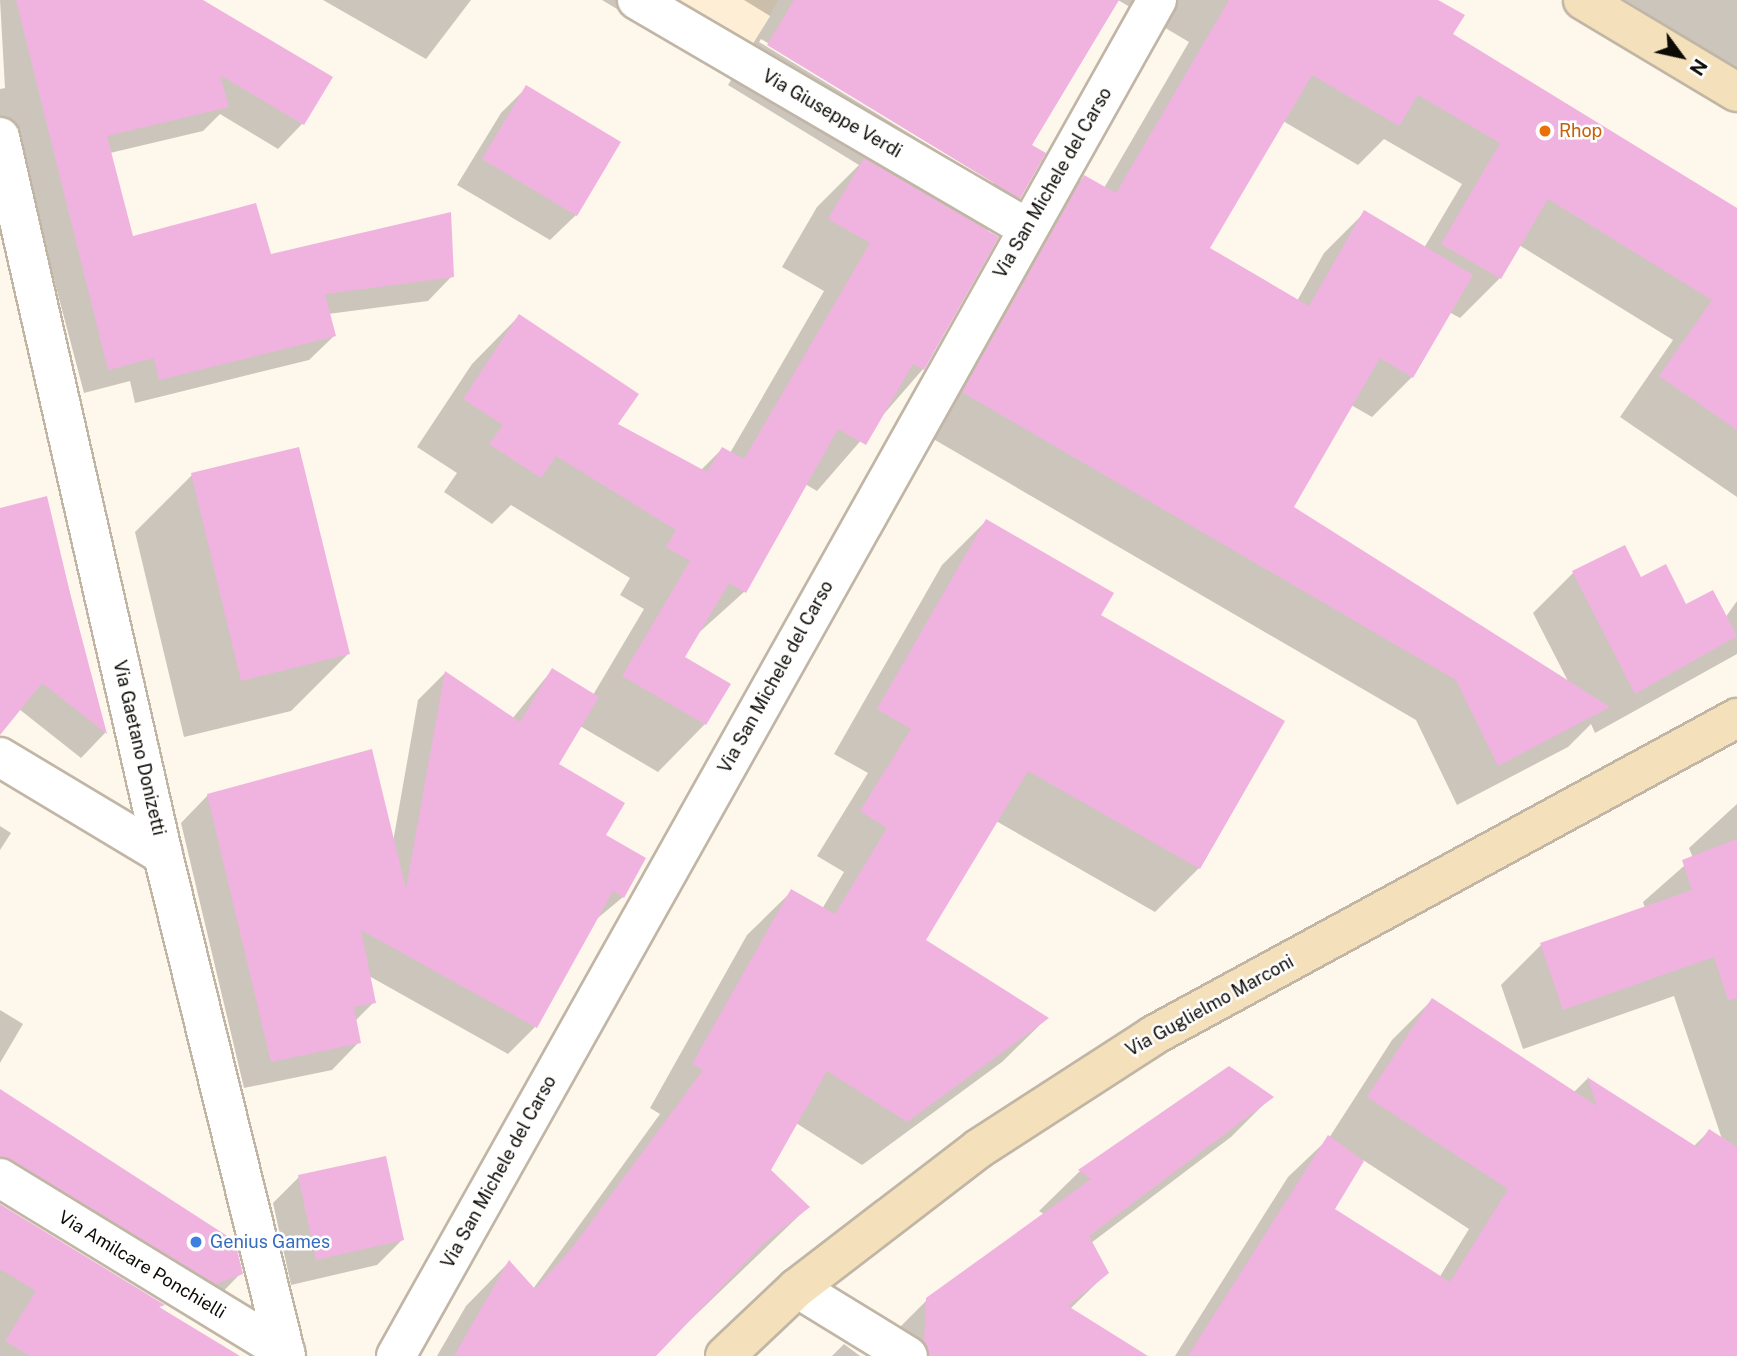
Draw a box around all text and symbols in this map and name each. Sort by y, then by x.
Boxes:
north arrow [1646,21,1716,91]
text: N [1685,55,1712,80]
street label: Via Giuseppe Verdi [758,65,906,163]
street label: Via San Michele del Carso [989,84,1117,282]
place label: Rhop [1559,120,1602,142]
marker: Rhop [1537,123,1553,139]
street label: Via San Michele del Carso [714,577,838,777]
street label: Via Gaetano Donizetti [108,658,170,838]
street label: Via Guglielmo Marconi [1122,951,1298,1061]
street label: Via San Michele del Carso [437,1072,561,1272]
street label: Via Amilcare Ponchielli [54,1206,230,1324]
place label: Genius Games [210,1231,330,1253]
marker: Genius Games [188,1234,204,1250]

